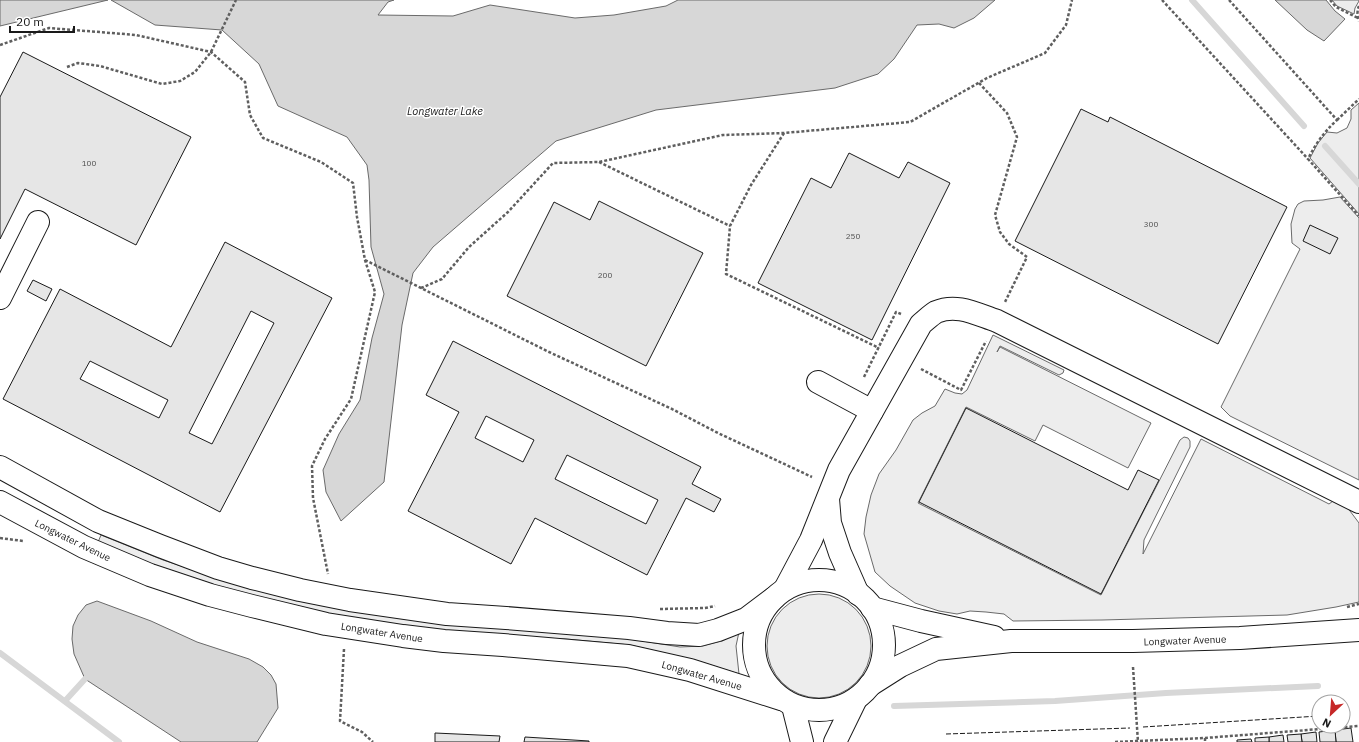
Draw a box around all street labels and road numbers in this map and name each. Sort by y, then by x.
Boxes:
street label: Longwater Avenue [33,516,113,565]
street label: Longwater Avenue [340,620,424,645]
street label: Longwater Avenue [1143,633,1227,648]
street label: Longwater Avenue [660,658,744,693]

